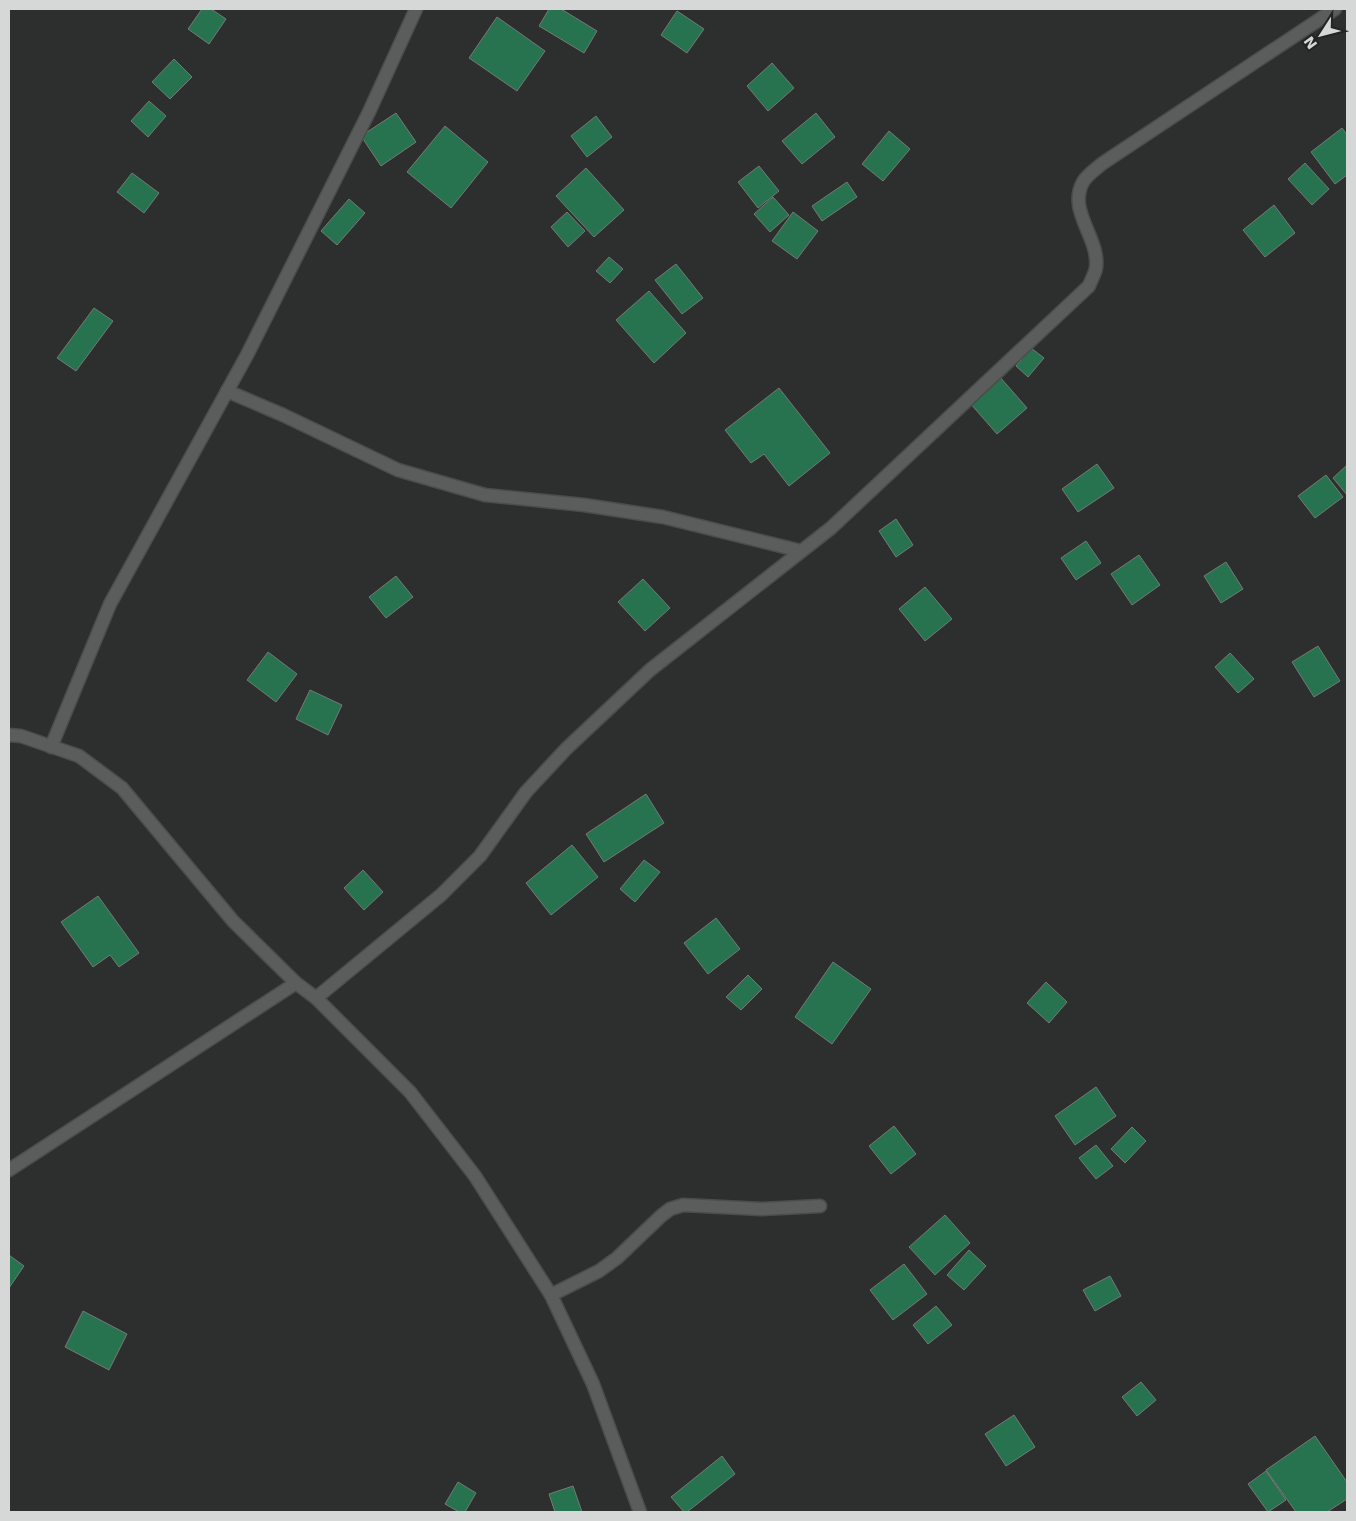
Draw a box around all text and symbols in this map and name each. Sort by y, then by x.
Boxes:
north arrow [1296,10,1346,60]
text: N [1301,33,1320,52]

